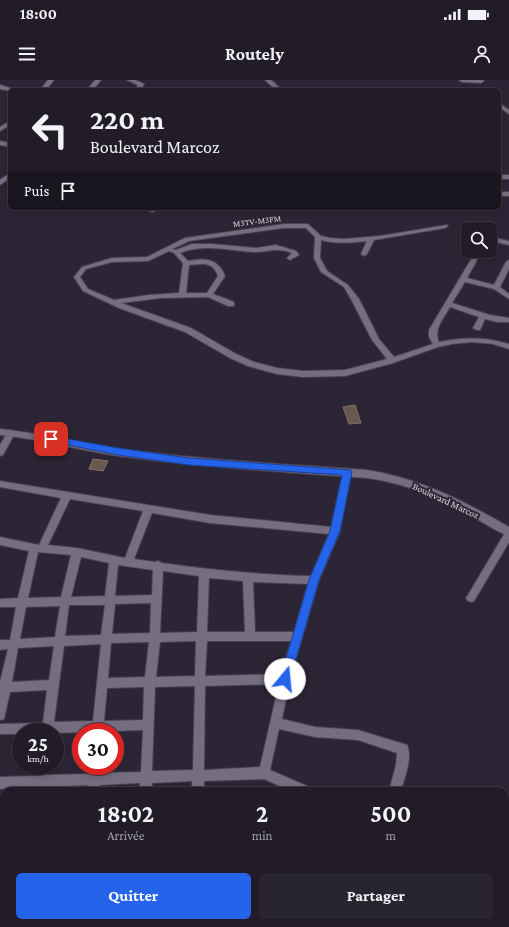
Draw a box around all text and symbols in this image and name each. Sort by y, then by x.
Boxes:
text: 18:00 [20,6,57,22]
icon: menu [16,43,38,65]
icon: person [471,43,493,65]
text: Routely [225,44,284,64]
icon: left [24,104,76,156]
text: 220 m [90,104,164,135]
text: Boulevard Marcoz [90,137,220,157]
icon: arrive [57,180,79,202]
text: Puis [24,183,49,199]
street label: M3TV-M3FM [232,213,282,229]
map controls [461,222,497,258]
button: search [461,222,497,258]
pin [34,422,68,456]
icon: arrive [40,428,62,450]
street label: Boulevard Marcoz [411,480,481,521]
position arrow [264,658,306,700]
speed limit sign: 30 [72,723,124,775]
text: 25 [28,733,48,755]
text: km/h [27,753,49,764]
text: 18:02 [98,800,154,827]
text: 2 [256,800,268,827]
text: 500 [370,800,411,827]
text: Arrivée [107,828,145,843]
text: min [252,828,273,843]
text: m [386,828,396,843]
button: Quitter [16,873,251,919]
button: Partager [259,873,493,919]

